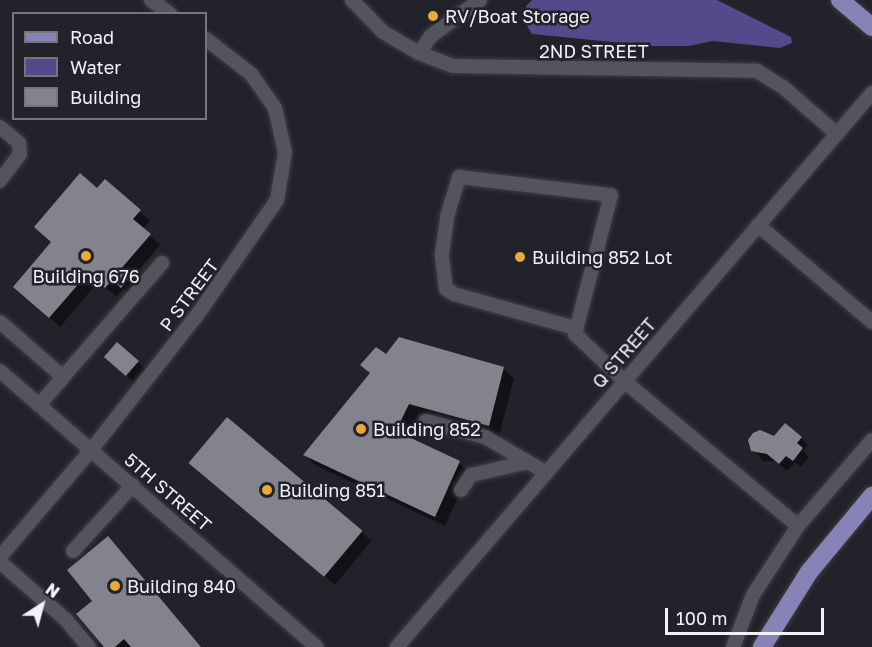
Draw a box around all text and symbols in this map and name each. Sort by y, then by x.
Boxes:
place label: RV/Boat Storage [445,5,590,27]
marker: RV/Boat Storage [426,9,440,23]
legend [12,12,207,120]
text: Road [70,26,114,48]
street label: 2ND STREET [539,40,649,62]
text: Water [70,56,121,78]
text: Building [70,86,141,108]
place label: Building 852 Lot [532,246,672,268]
marker: Building 676 [79,249,93,263]
marker: Building 852 Lot [513,250,527,264]
street label: P STREET [155,255,223,335]
place label: Building 676 [32,265,140,287]
street label: Q STREET [588,314,660,392]
place label: Building 852 [373,418,481,440]
marker: Building 852 [354,422,368,436]
street label: 5TH STREET [120,448,216,536]
place label: Building 851 [279,479,385,501]
marker: Building 851 [260,483,274,497]
north arrow [12,575,72,635]
place label: Building 840 [127,575,236,597]
text: N [42,579,63,602]
marker: Building 840 [108,579,122,593]
scale bar [668,596,827,634]
text: 100 m [676,607,727,629]

